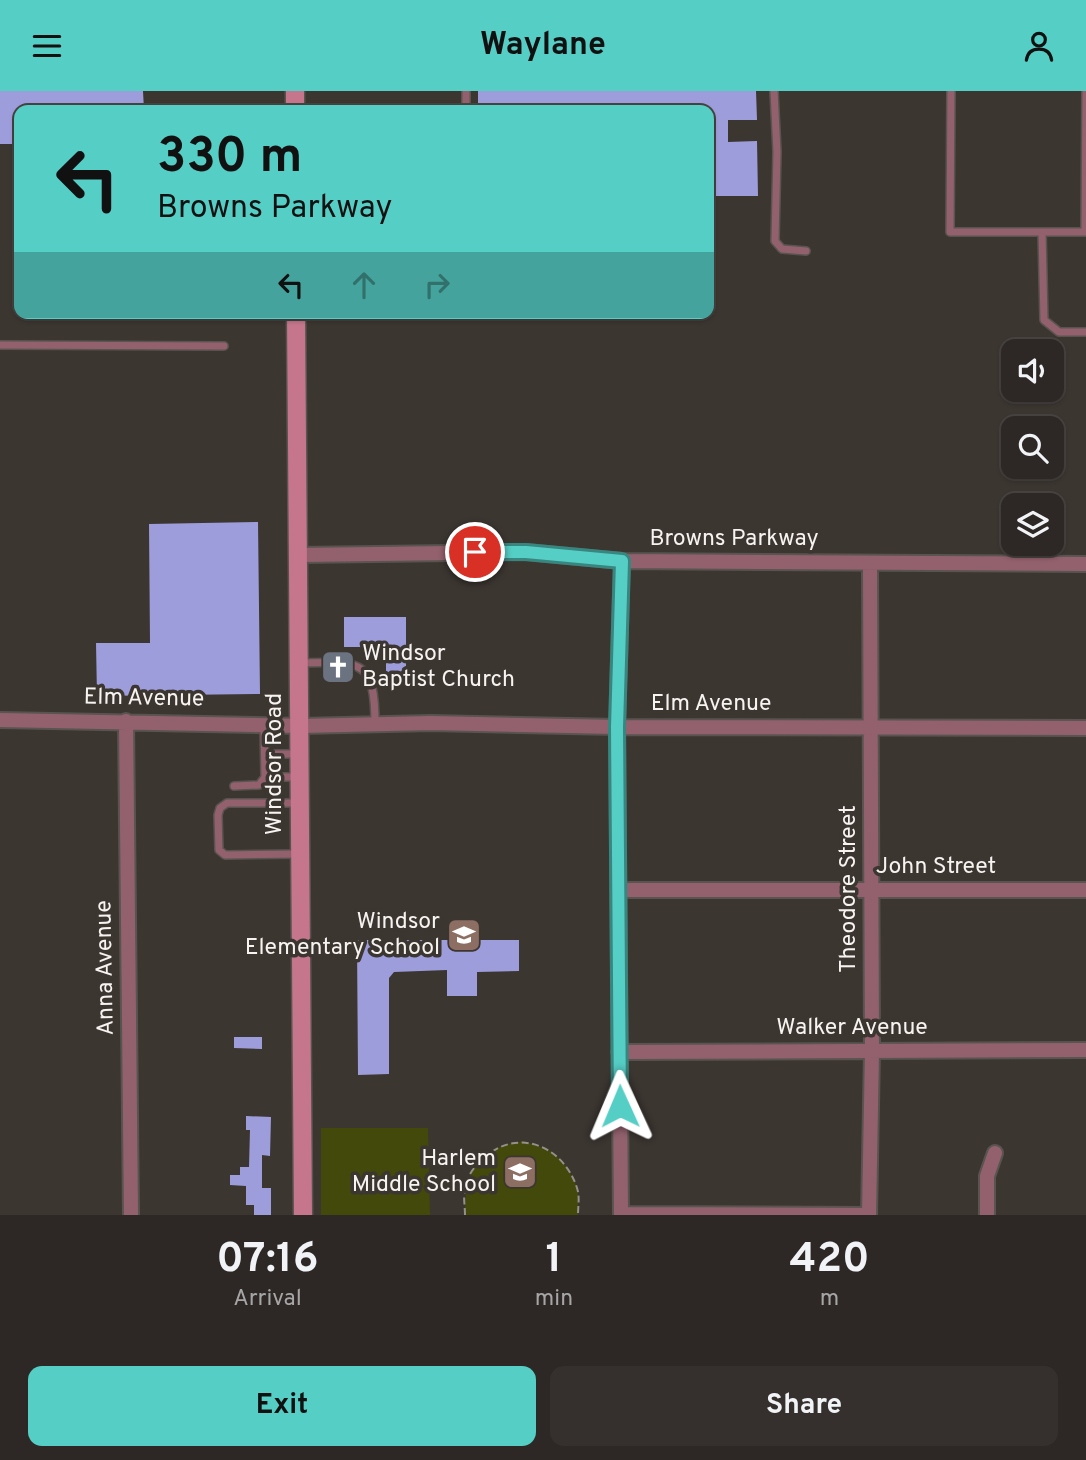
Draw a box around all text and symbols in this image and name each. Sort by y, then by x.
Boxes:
text: Waylane [480,26,606,66]
icon: menu [28,27,66,65]
icon: person [1020,27,1058,65]
text: 330 m [157,128,302,190]
icon: left [42,133,133,224]
text: Browns Parkway [157,189,392,229]
icon: left [272,266,310,304]
icon: ahead [345,266,383,304]
icon: right [418,266,456,304]
map controls [1001,339,1064,556]
button: sound [1001,339,1064,402]
button: search [1001,416,1064,479]
button: layers [1001,493,1064,556]
pin [445,522,505,582]
street label: Browns Parkway [649,525,819,554]
icon: arrive [456,533,494,571]
place label: Windsor Baptist Church [362,640,515,695]
church icon: Windsor Baptist Church [319,648,357,686]
street label: Elm Avenue [83,683,205,715]
street label: Elm Avenue [651,690,771,719]
street label: Windsor Road [261,693,290,835]
street label: Theodore Street [835,805,864,973]
street label: John Street [876,853,996,882]
street label: Anna Avenue [90,900,122,1036]
place label: Windsor Elementary School [245,908,440,963]
school or university icon: Windsor Elementary School [445,916,483,954]
street label: Walker Avenue [776,1014,928,1043]
position arrow [583,1069,657,1143]
place label: Harlem Middle School [352,1145,496,1200]
school or university icon: Harlem Middle School [501,1153,539,1191]
text: 07:16 [216,1234,319,1287]
text: 1 [546,1234,562,1287]
text: 420 [789,1234,870,1287]
text: Arrival [233,1285,302,1314]
text: min [535,1285,573,1314]
text: m [820,1285,839,1314]
button: Exit [28,1366,536,1446]
button: Share [550,1366,1058,1446]

